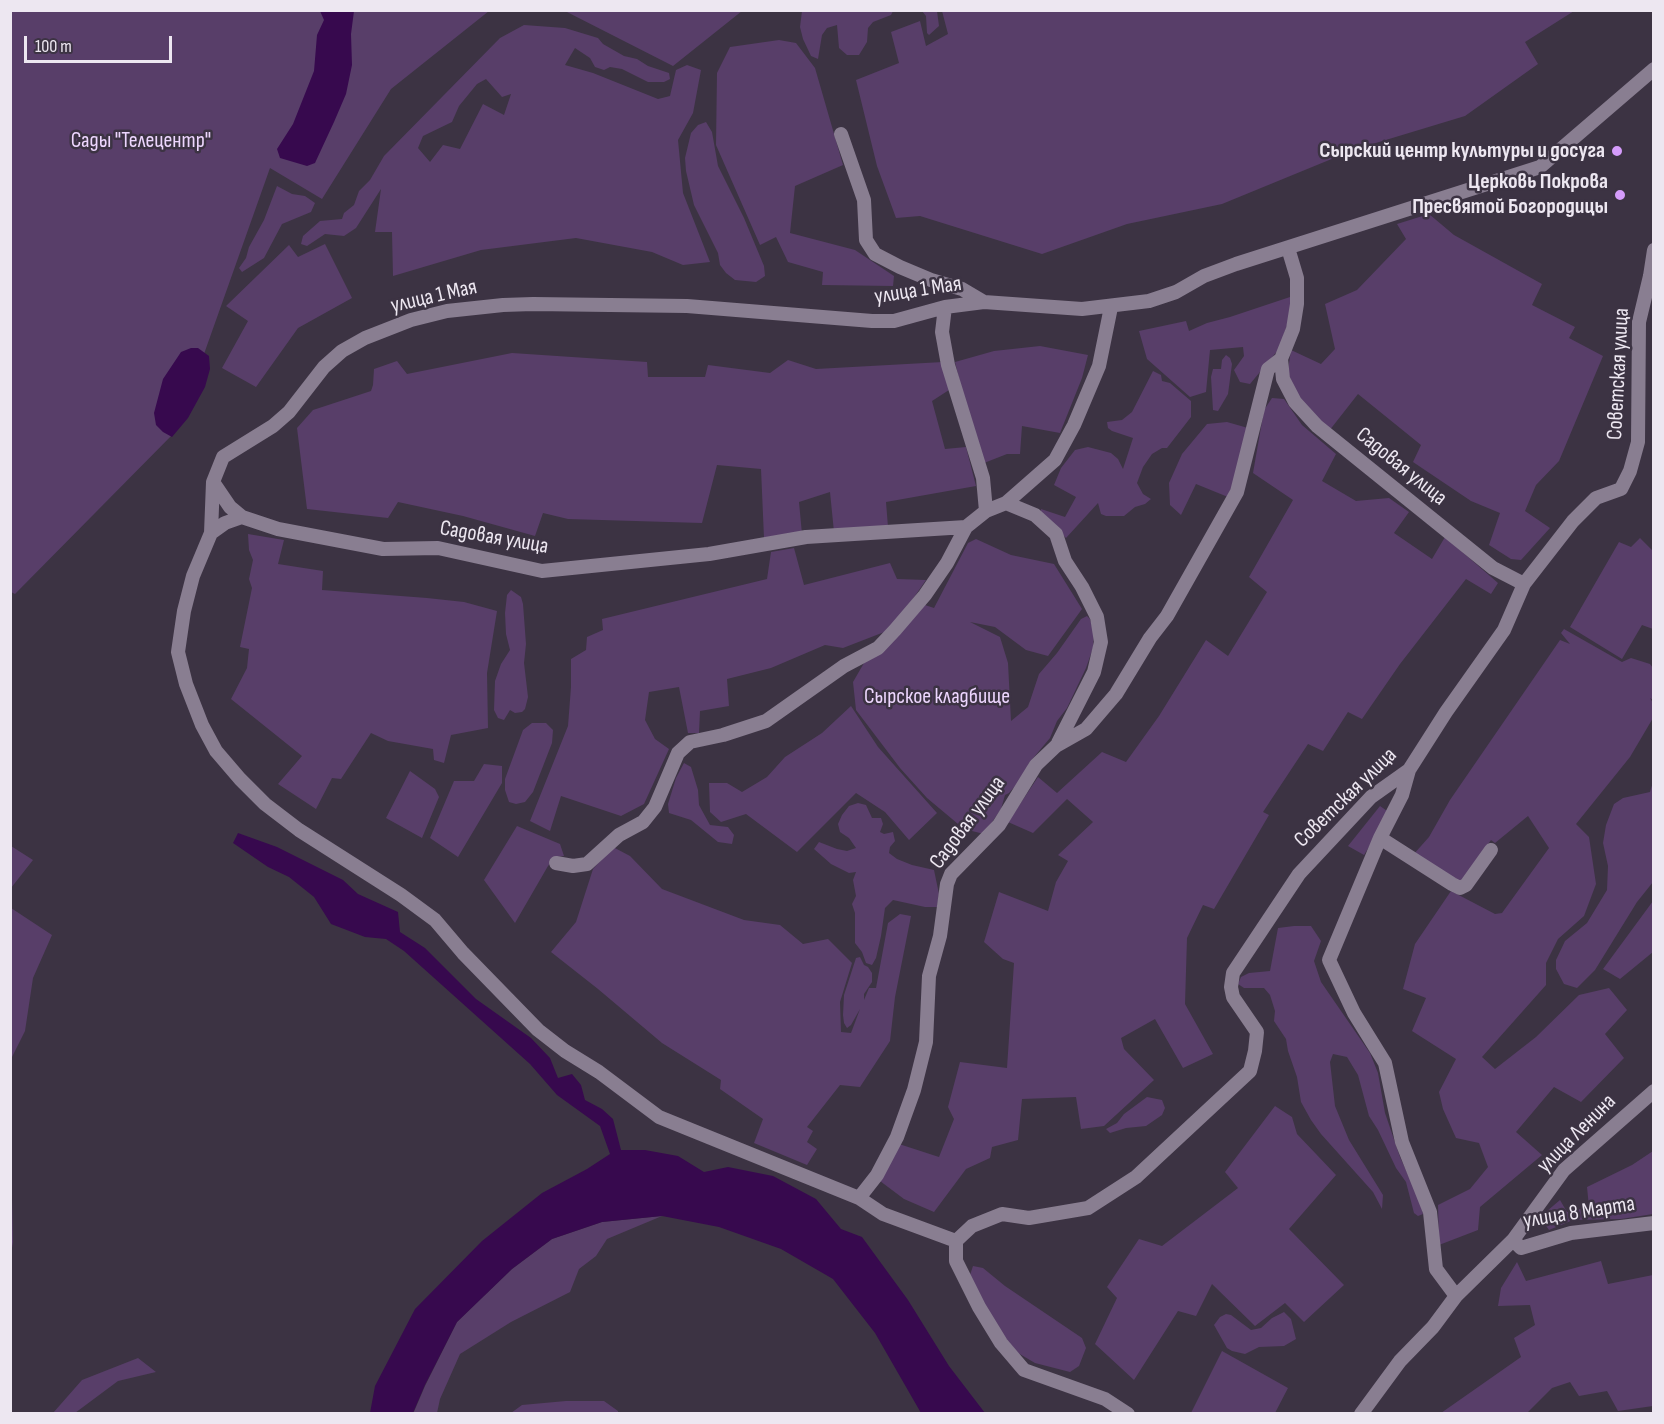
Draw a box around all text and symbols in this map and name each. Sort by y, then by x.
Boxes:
scale bar [27,24,176,62]
text: 100 m [35,36,72,57]
park label: Сады "Телецентр" [71,128,211,154]
place label: Сырский центр культуры и досуга [1319,138,1605,164]
marker: Сырский центр культуры и досуга [1610,144,1624,158]
place label: Церковь Покрова Пресвятой Богородицы [1412,169,1608,220]
marker: Церковь Покрова Пресвятой Богородицы [1613,188,1627,202]
street label: улица 1 Мая [873,271,963,311]
street label: улица 1 Мая [388,274,480,320]
street label: Советская улица [1602,307,1636,441]
street label: Садовая улица [1350,422,1452,512]
street label: Садовая улица [438,515,550,561]
park label: Сырское кладбище [864,684,1010,710]
street label: Советская улица [1289,743,1403,853]
street label: Садовая улица [924,771,1012,875]
street label: улица Ленина [1532,1089,1622,1179]
street label: улица 8 Марта [1521,1191,1637,1235]

